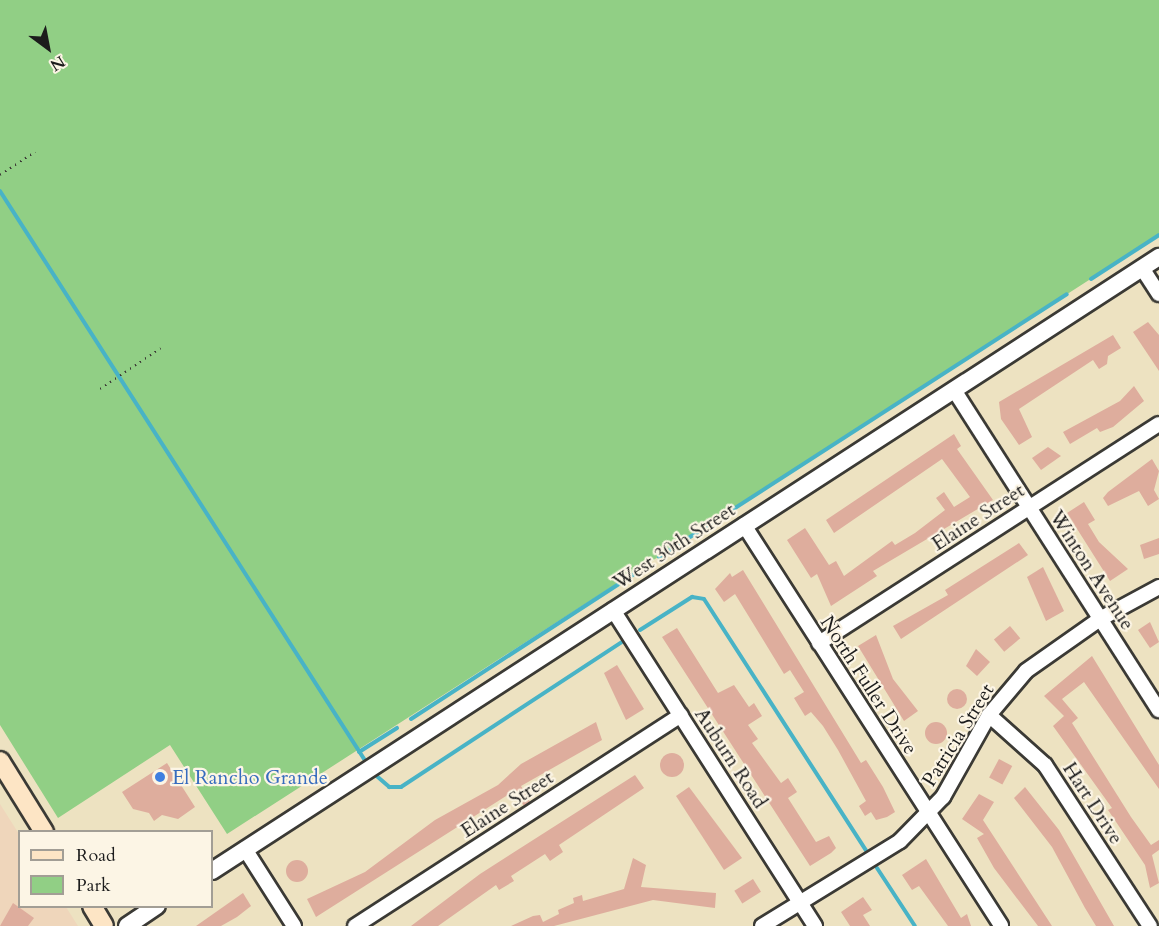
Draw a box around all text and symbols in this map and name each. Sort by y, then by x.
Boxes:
north arrow [18,18,78,78]
text: N [46,50,69,76]
street label: Elaine Street [927,478,1029,556]
street label: West 30th Street [608,498,740,594]
street label: Winton Avenue [1044,506,1140,634]
street label: North Fuller Drive [815,611,923,759]
street label: Patricia Street [917,679,999,791]
street label: Auburn Road [690,703,772,813]
street label: Hart Drive [1058,758,1128,848]
place label: El Rancho Grande [172,765,328,789]
street label: Elaine Street [456,765,558,843]
marker: El Rancho Grande [153,770,167,784]
legend [18,830,213,908]
text: Road [76,843,116,868]
text: Park [76,873,111,898]

